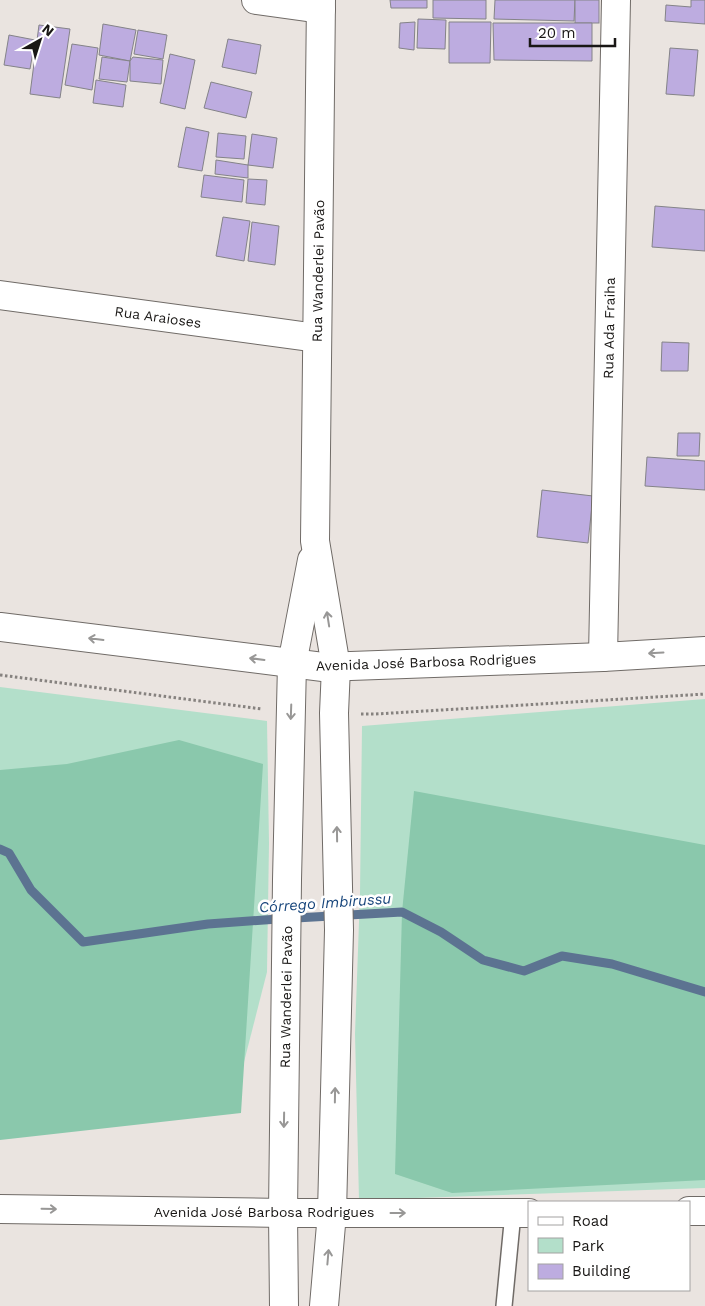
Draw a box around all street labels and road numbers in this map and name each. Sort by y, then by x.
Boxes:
street label: Rua Wanderlei Pavão [309,200,327,342]
street label: Rua Ada Fraiha [600,277,618,379]
street label: Rua Araioses [114,303,202,331]
street label: Avenida José Barbosa Rodrigues [315,650,537,674]
street label: Rua Wanderlei Pavão [277,926,295,1068]
street label: Avenida José Barbosa Rodrigues [154,1204,374,1220]

